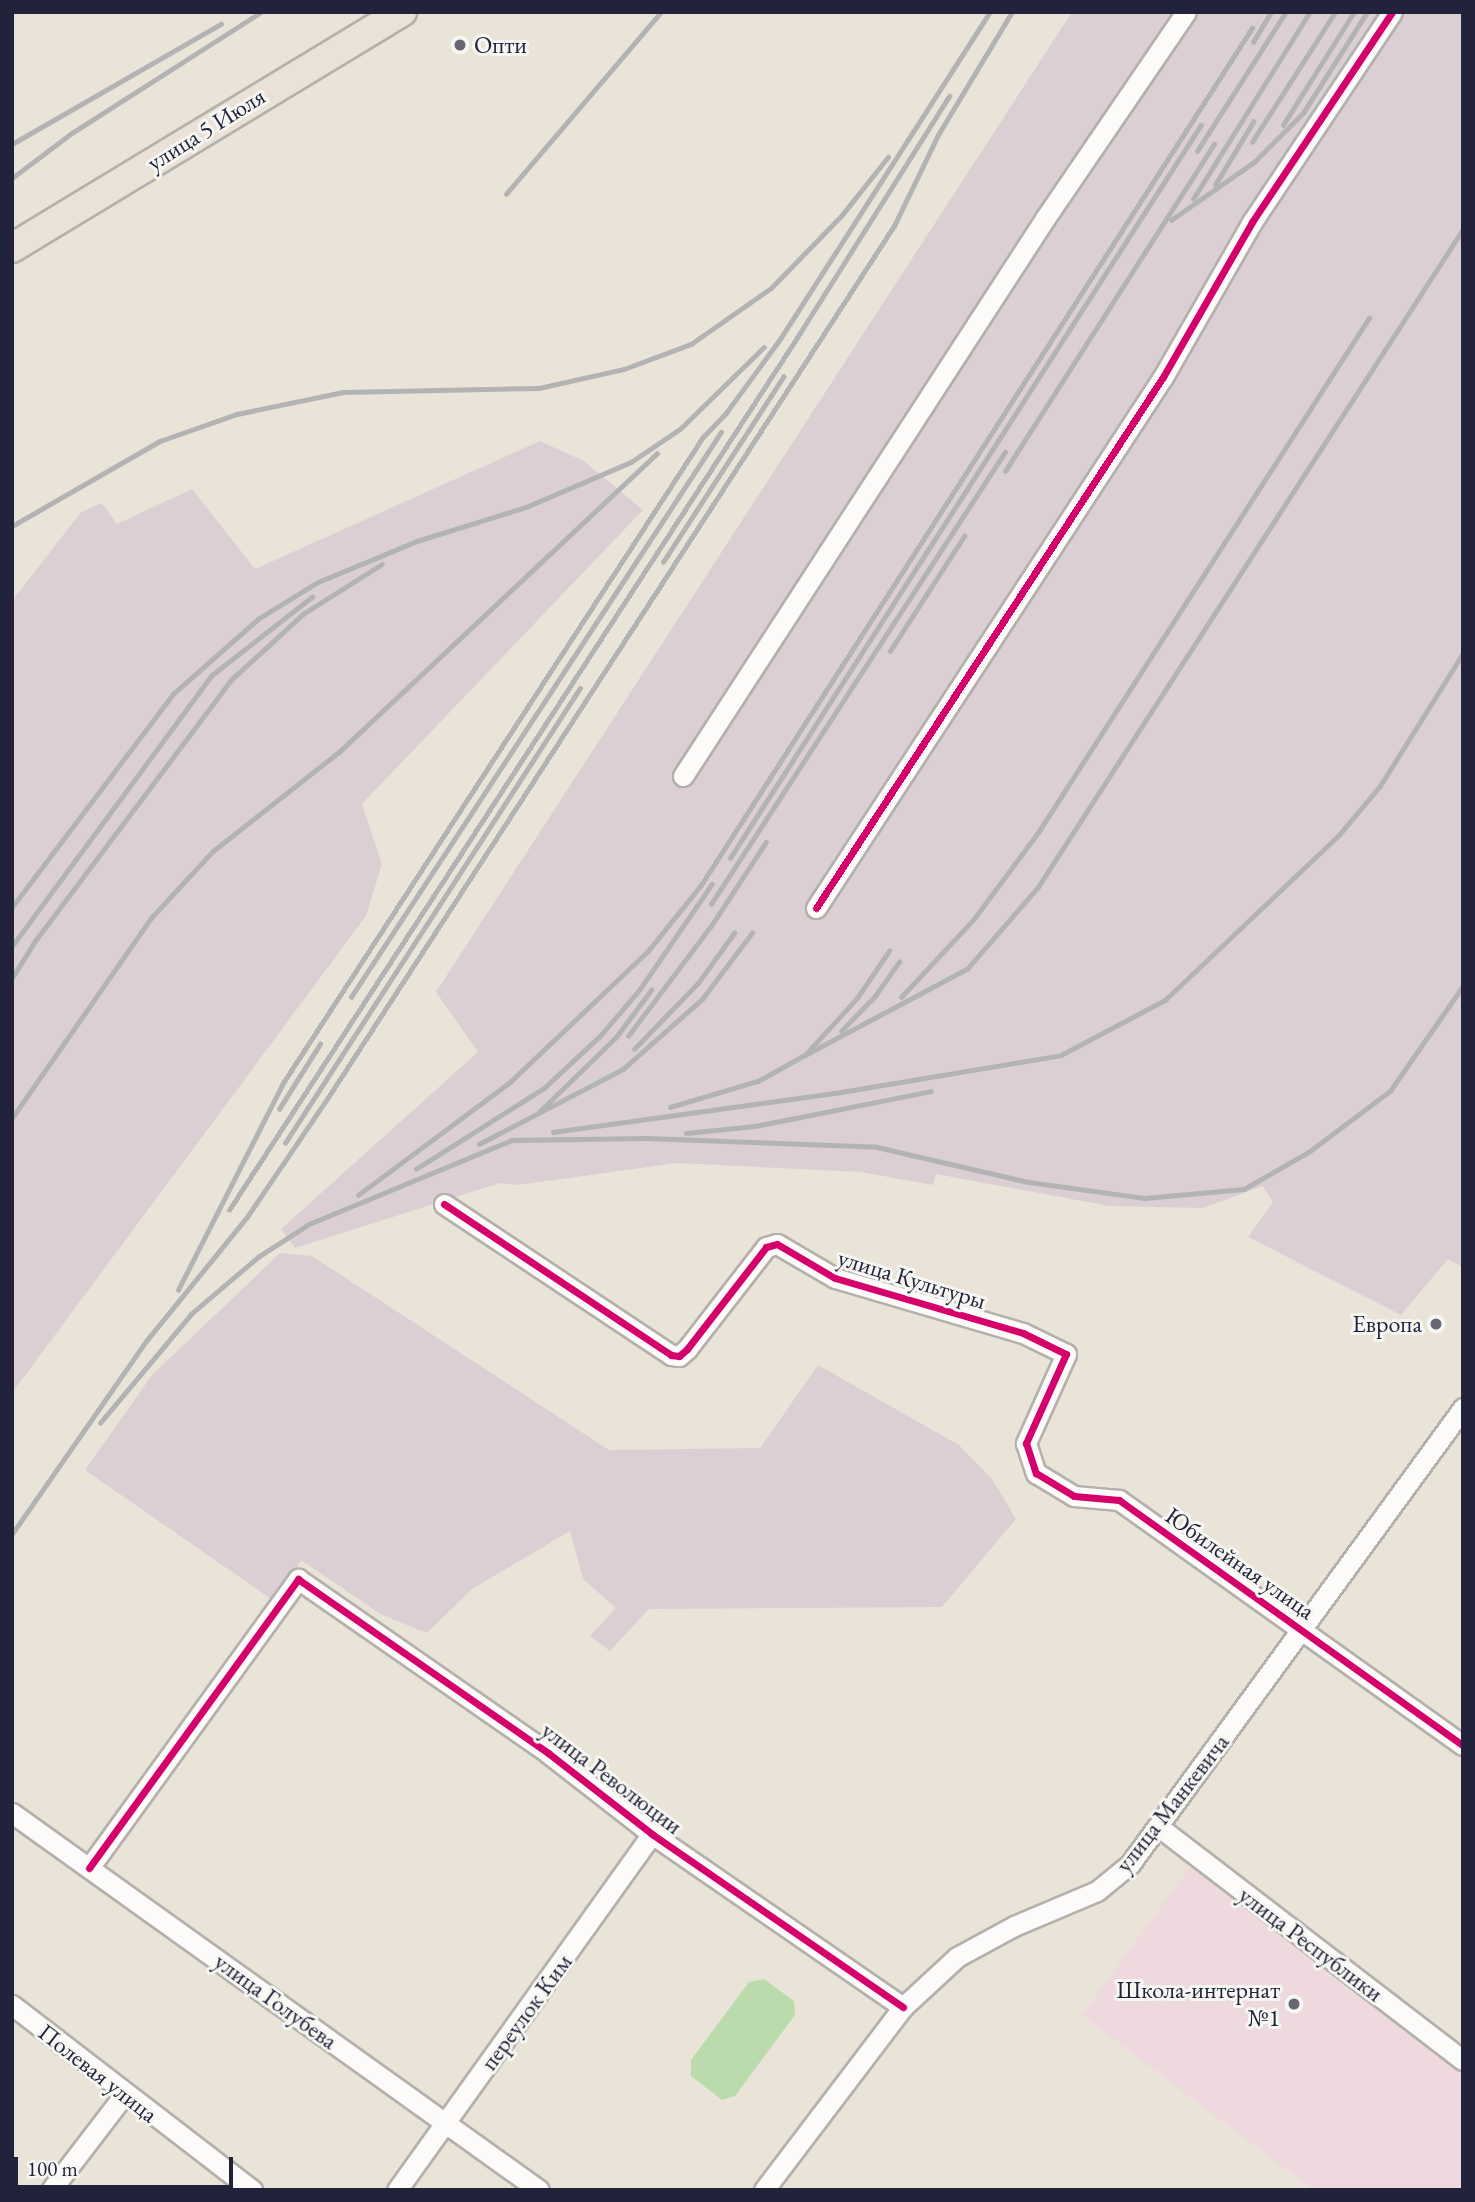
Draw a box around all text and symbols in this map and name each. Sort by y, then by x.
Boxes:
place label: Опти [474,31,527,59]
marker: Опти [452,37,468,53]
street label: улица 5 Июля [142,81,270,177]
street label: улица Культуры [834,1243,990,1315]
place label: Европа [1352,1310,1422,1338]
marker: Европа [1428,1316,1444,1332]
street label: Юбилейная улица [1160,1501,1320,1625]
street label: улица Революции [536,1716,688,1840]
street label: улица Манкевича [1109,1728,1235,1878]
street label: улица Республики [1233,1880,1389,2008]
street label: улица Голубева [209,1947,343,2055]
street label: переулок Ким [474,1948,578,2076]
place label: Школа-интернат №1 [1116,1976,1280,2032]
marker: Школа-интернат №1 [1286,1996,1302,2012]
street label: Полевая улица [33,2018,163,2128]
scale bar [18,2142,236,2186]
text: 100 m [27,2155,78,2182]

